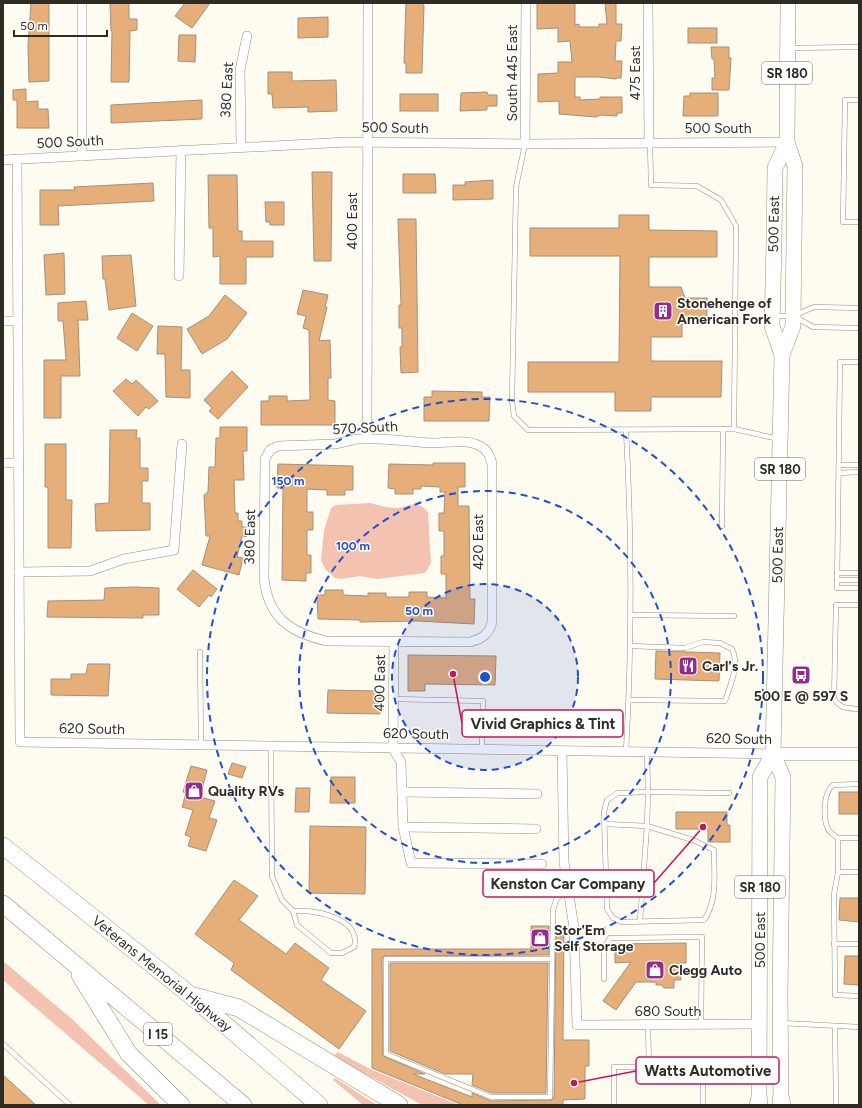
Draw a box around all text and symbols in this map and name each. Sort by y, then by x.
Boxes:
scale bar [14,12,107,38]
text: 50 m [20,19,48,33]
street label: South 445 East [504,24,521,122]
street label: 475 East [627,46,644,100]
street label: 380 East [217,62,237,118]
road number: SR 180 [762,62,812,84]
street label: 500 South [361,119,429,137]
street label: 500 South [684,120,752,137]
street label: 500 South [36,132,104,152]
street label: 400 East [344,192,361,250]
street label: 500 East [765,196,783,252]
place label: Stonehenge of American Fork [677,295,772,328]
building icon: Stonehenge of American Fork [652,300,674,322]
street label: 570 South [332,418,398,438]
road number: SR 180 [755,458,805,480]
text: 150 m [271,474,305,488]
street label: 380 East [241,509,259,565]
street label: 420 East [470,514,487,570]
street label: 500 East [769,527,787,583]
text: 100 m [336,539,370,553]
text: 50 m [405,604,433,618]
street label: 400 East [371,654,389,712]
restaurant icon: Carl's Jr. [677,655,699,677]
place label: Carl's Jr. [702,658,758,675]
bus stop icon: 500 E @ 597 S [790,664,812,686]
centre of rings [478,670,492,684]
place label: 500 E @ 597 S [754,688,848,705]
callout: Vivid Graphics & Tint [462,710,623,737]
text: Vivid Graphics & Tint [470,715,616,733]
street label: 620 South [59,720,125,738]
street label: 620 South [383,725,449,743]
street label: 620 South [706,730,772,748]
shop icon: Quality RVs [183,780,205,802]
place label: Quality RVs [208,783,284,800]
callout: Kenston Car Company [483,870,654,897]
text: Kenston Car Company [491,875,646,893]
road number: SR 180 [735,876,785,898]
street label: Veterans Memorial Highway [88,912,236,1036]
street label: 500 East [752,912,769,968]
place label: Stor'Em Self Storage [554,922,634,955]
shop icon: Stor'Em Self Storage [529,927,551,949]
shop icon: Clegg Auto [644,959,666,981]
place label: Clegg Auto [669,962,742,979]
street label: 680 South [635,1003,701,1020]
road number: I 15 [144,1023,172,1045]
callout: Watts Automotive [636,1057,779,1084]
text: Watts Automotive [645,1062,772,1080]

